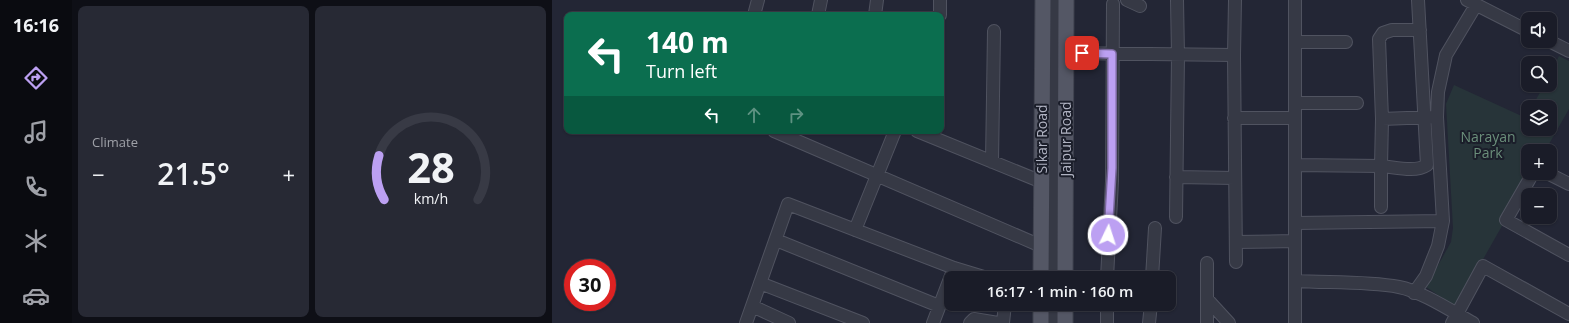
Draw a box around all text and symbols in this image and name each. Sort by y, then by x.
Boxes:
map controls [1521,12,1557,224]
button: sound [1521,12,1557,48]
text: 16:16 [13,13,59,37]
text: 140 m [646,23,729,61]
icon: left [580,28,632,80]
pin [1065,36,1099,70]
icon: arrive [1071,42,1093,64]
button: search [1521,56,1557,92]
text: Turn left [646,59,717,83]
icon: directions [22,64,50,92]
button: layers [1521,100,1557,136]
street label: Jaipur Road [1056,102,1075,179]
icon: left [701,104,723,126]
icon: ahead [743,104,765,126]
icon: right [785,104,807,126]
street label: Sikar Road [1032,104,1051,174]
icon: music [22,118,50,146]
park label: Narayan Park [1460,127,1516,162]
text: Climate [92,133,138,151]
text: 28 [407,138,454,194]
button: + [1521,144,1557,180]
text: 21.5° [157,153,230,194]
text: − [92,159,105,189]
text: + [282,159,295,189]
icon: phone [22,173,50,201]
text: km/h [413,188,448,207]
button: − [1521,188,1557,224]
position arrow [1087,214,1129,256]
icon: climate [22,227,50,255]
speed limit sign: 30 [564,259,616,311]
text: 16:17 · 1 min · 160 m [987,281,1133,301]
icon: car [22,282,50,310]

